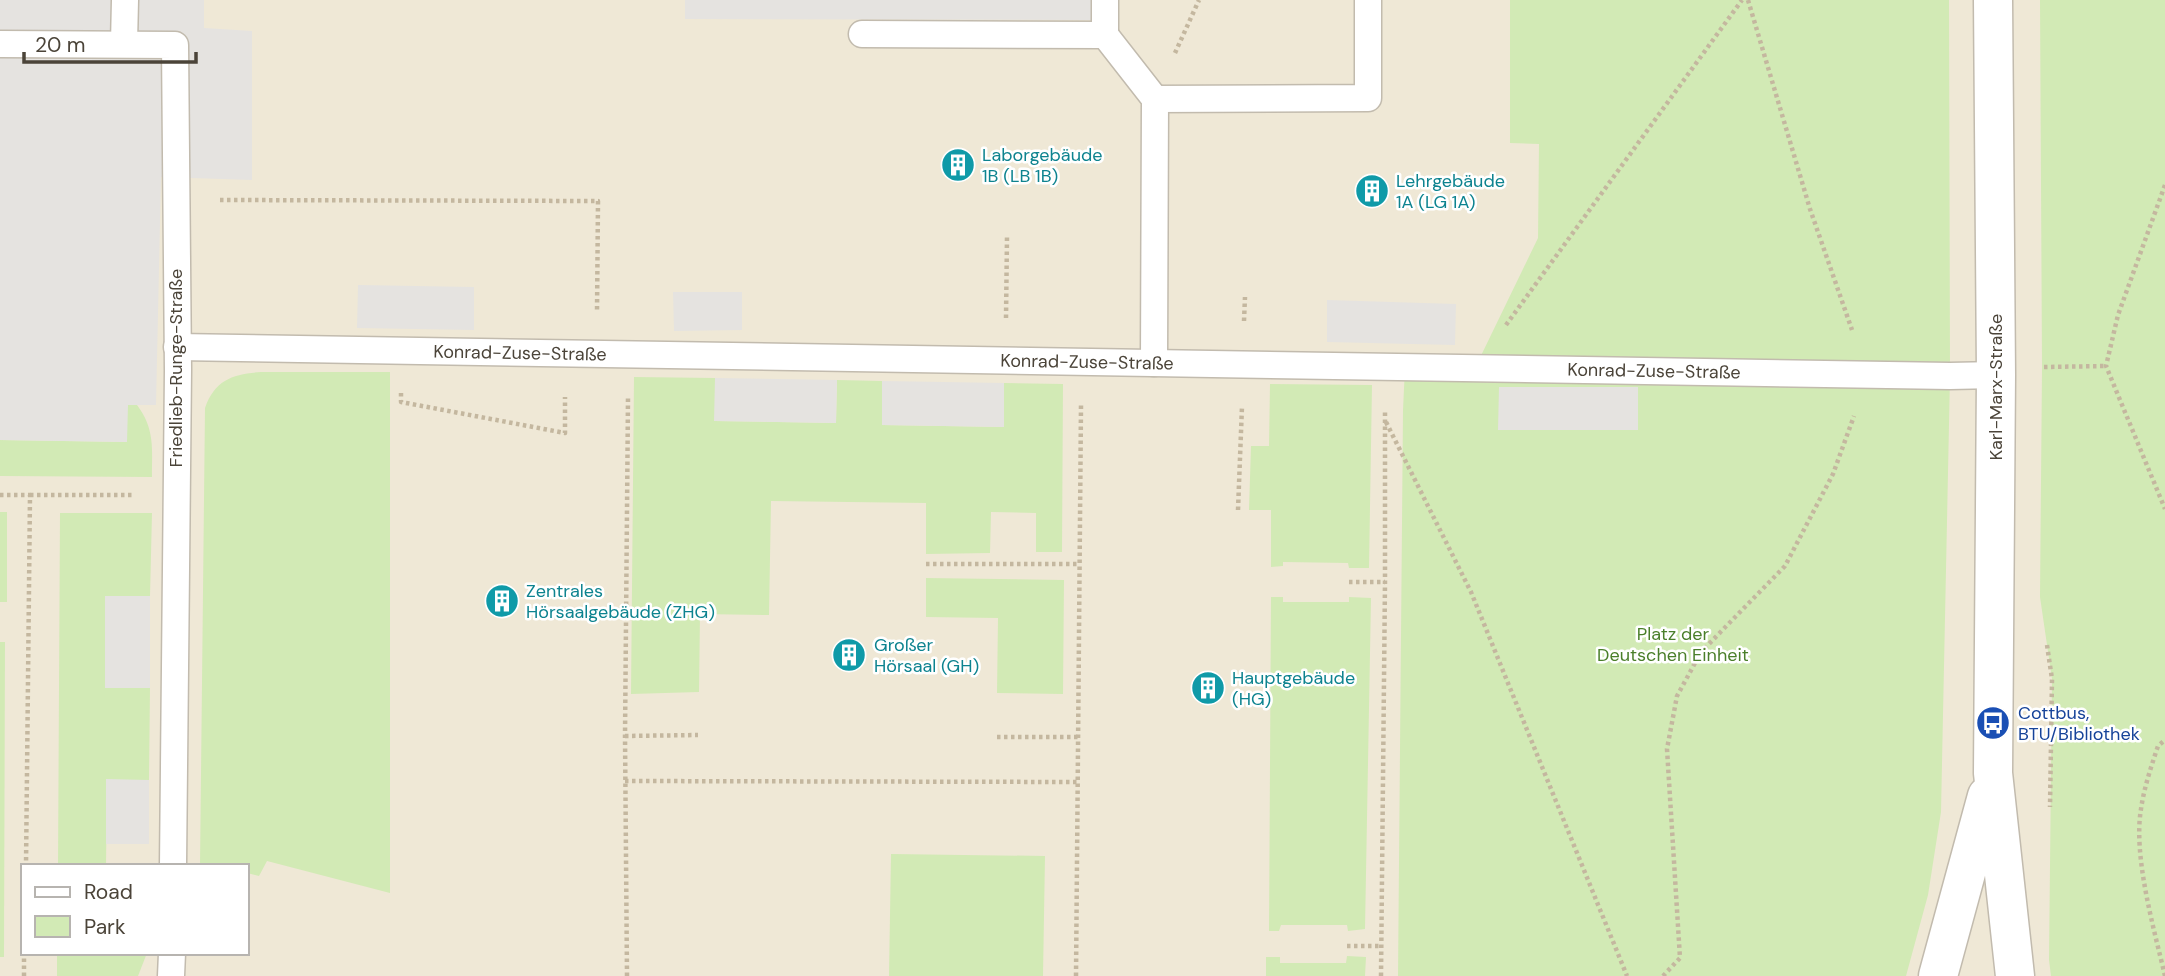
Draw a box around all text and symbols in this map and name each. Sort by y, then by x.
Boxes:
scale bar [24,21,196,65]
text: 20 m [35,31,86,59]
place label: Laborgebäude 1B (LB 1B) [982,143,1102,188]
building icon: Laborgebäude 1B (LB 1B) [939,146,977,184]
place label: Lehrgebäude 1A (LG 1A) [1396,169,1505,214]
building icon: Lehrgebäude 1A (LG 1A) [1353,172,1391,210]
street label: Friedlieb-Runge-Straße [164,269,188,467]
street label: Karl-Marx-Straße [1984,314,2008,460]
street label: Konrad-Zuse-Straße [433,339,607,367]
street label: Konrad-Zuse-Straße [1000,348,1174,376]
street label: Konrad-Zuse-Straße [1567,357,1741,385]
place label: Zentrales Hörsaalgebäude (ZHG) [526,579,715,624]
building icon: Zentrales Hörsaalgebäude (ZHG) [483,582,521,620]
park label: Platz der Deutschen Einheit [1597,622,1749,667]
place label: Großer Hörsaal (GH) [874,633,979,678]
building icon: Großer Hörsaal (GH) [830,636,868,674]
place label: Hauptgebäude (HG) [1232,666,1355,711]
building icon: Hauptgebäude (HG) [1189,669,1227,707]
place label: Cottbus, BTU/Bibliothek [2018,701,2140,746]
bus stop icon: Cottbus, BTU/Bibliothek [1974,704,2012,742]
legend [21,864,248,955]
text: Road [84,878,133,906]
text: Park [84,913,126,941]

